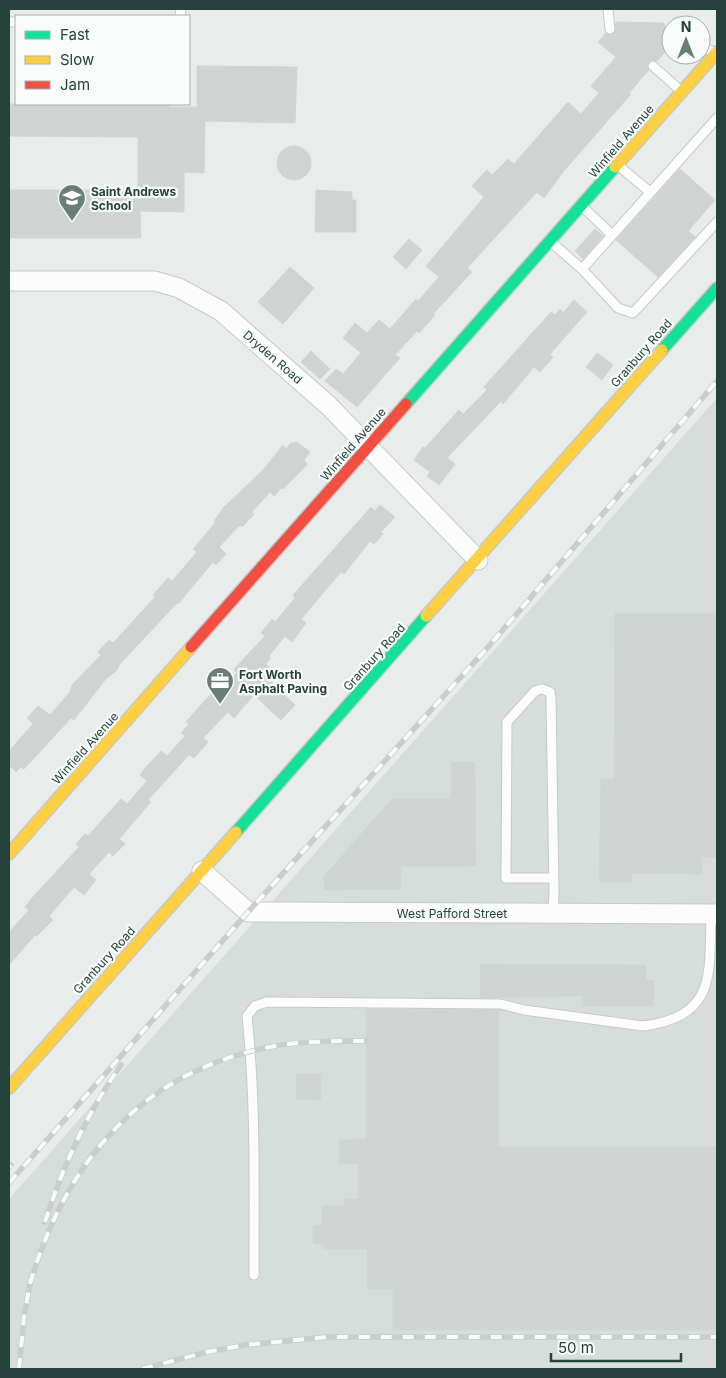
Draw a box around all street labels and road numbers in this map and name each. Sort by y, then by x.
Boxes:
street label: Winfield Avenue [585,101,657,181]
street label: Granbury Road [607,316,675,390]
street label: Dryden Road [240,327,306,387]
street label: Winfield Avenue [317,404,389,484]
street label: Granbury Road [340,620,408,694]
street label: Winfield Avenue [49,709,121,787]
street label: West Pafford Street [397,906,507,921]
street label: Granbury Road [70,923,138,997]

